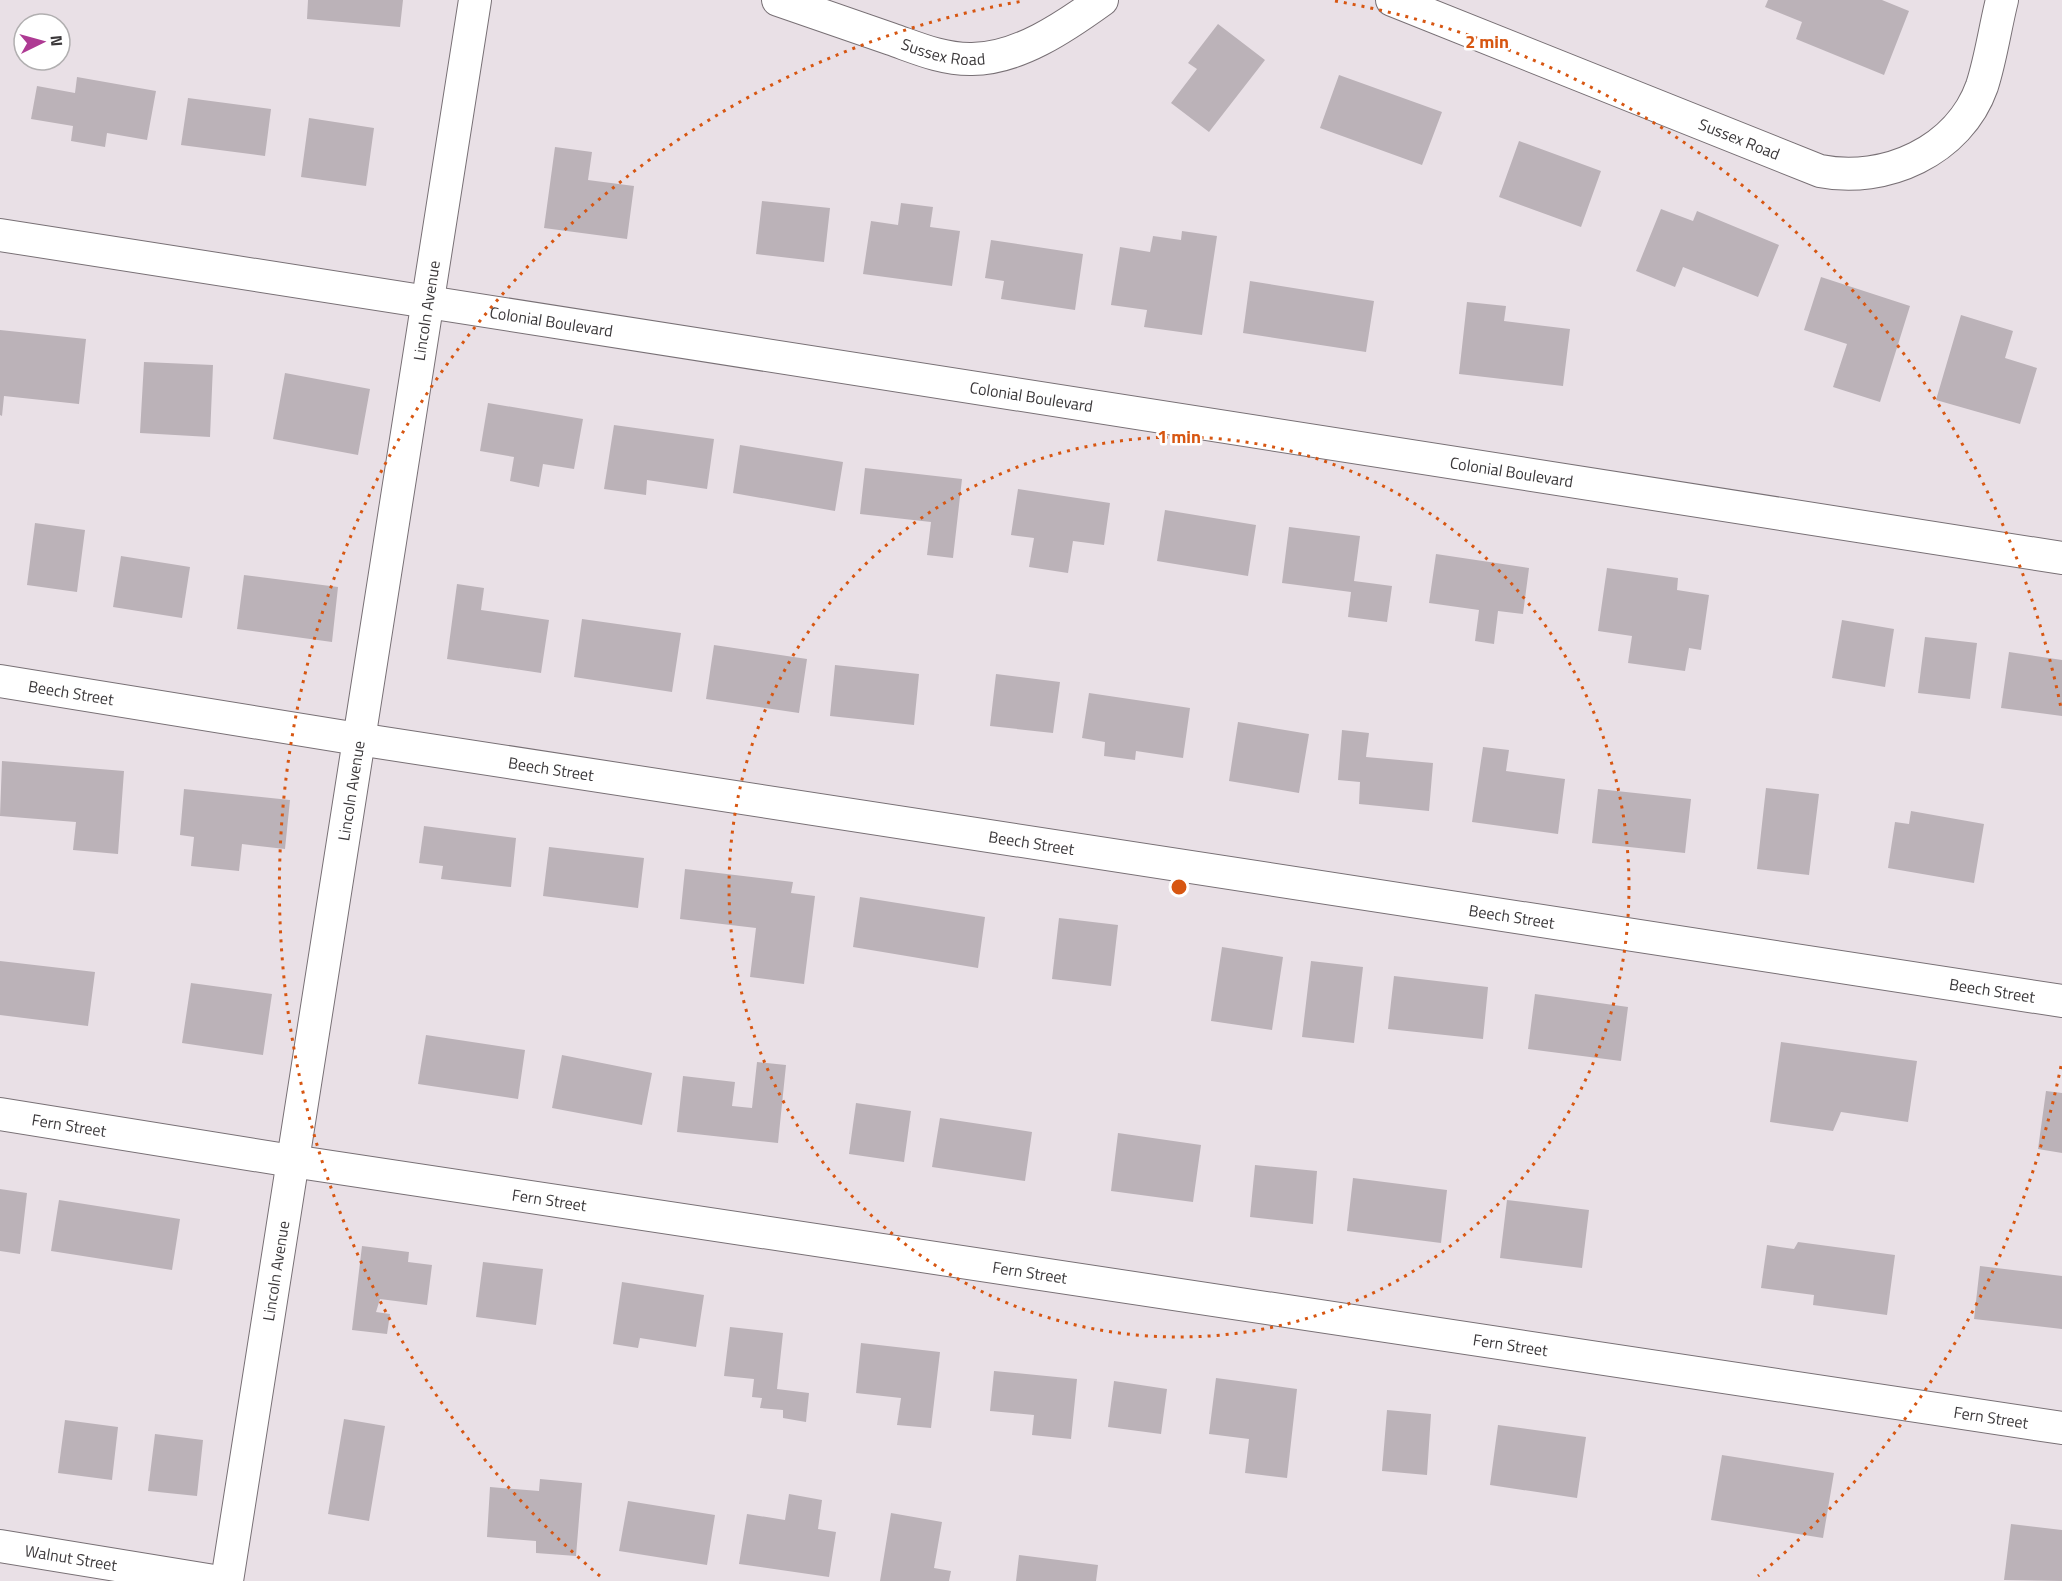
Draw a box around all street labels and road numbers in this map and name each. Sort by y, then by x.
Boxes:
street label: Sussex Road [898,32,986,71]
street label: Sussex Road [1695,112,1783,166]
street label: Lincoln Avenue [407,259,446,362]
street label: Colonial Boulevard [488,300,615,343]
street label: Colonial Boulevard [968,375,1095,418]
street label: Colonial Boulevard [1448,450,1575,493]
street label: Beech Street [26,674,116,711]
street label: Lincoln Avenue [331,739,371,842]
street label: Beech Street [507,750,596,787]
street label: Beech Street [987,824,1076,861]
street label: Beech Street [1467,898,1557,935]
street label: Beech Street [1948,972,2037,1009]
street label: Fern Street [30,1107,109,1143]
street label: Fern Street [510,1182,589,1217]
street label: Lincoln Avenue [256,1219,295,1323]
street label: Fern Street [991,1255,1069,1290]
street label: Fern Street [1471,1327,1550,1362]
street label: Fern Street [1952,1400,2030,1435]
street label: Walnut Street [23,1538,119,1577]

